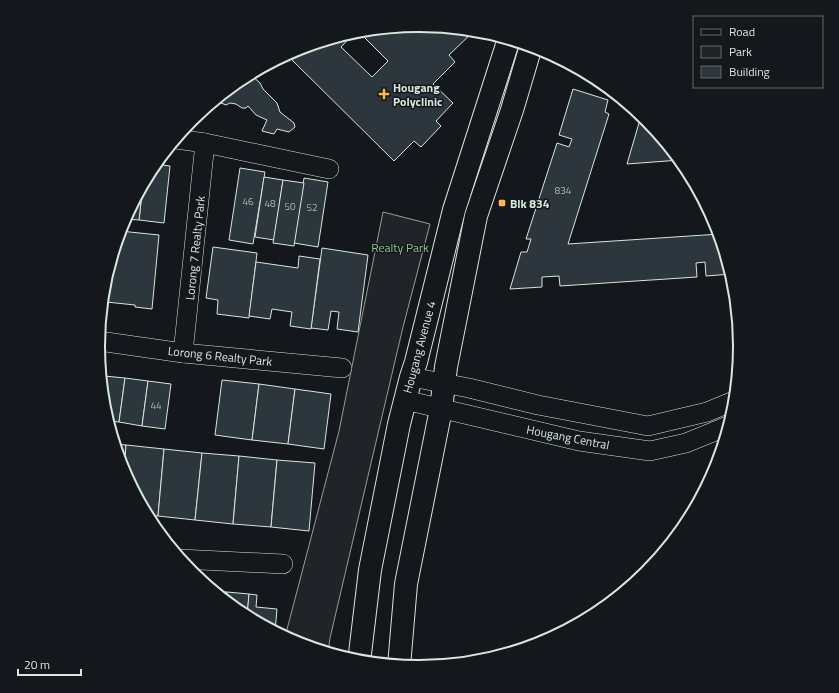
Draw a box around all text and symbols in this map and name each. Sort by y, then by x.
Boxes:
legend [693,16,823,88]
text: Road [729,22,755,41]
text: Park [729,42,752,61]
text: Building [729,62,770,81]
place label: Hougang Polyclinic [393,78,442,111]
marker: Hougang Polyclinic [378,88,390,100]
house number: 834 [555,183,572,198]
house number: 46 [242,194,254,209]
place label: Blk 834 [510,194,550,213]
street label: Lorong 7 Realty Park [180,195,210,301]
house number: 48 [264,196,276,211]
marker: Blk 834 [497,198,507,208]
house number: 50 [284,199,296,214]
house number: 52 [306,200,318,215]
park label: Realty Park [371,238,429,257]
street label: Hougang Avenue 4 [398,298,441,395]
street label: Lorong 6 Realty Park [167,341,273,371]
house number: 44 [150,398,162,413]
street label: Hougang Central [525,420,611,454]
scale bar [18,651,81,677]
text: 20 m [24,655,50,674]

